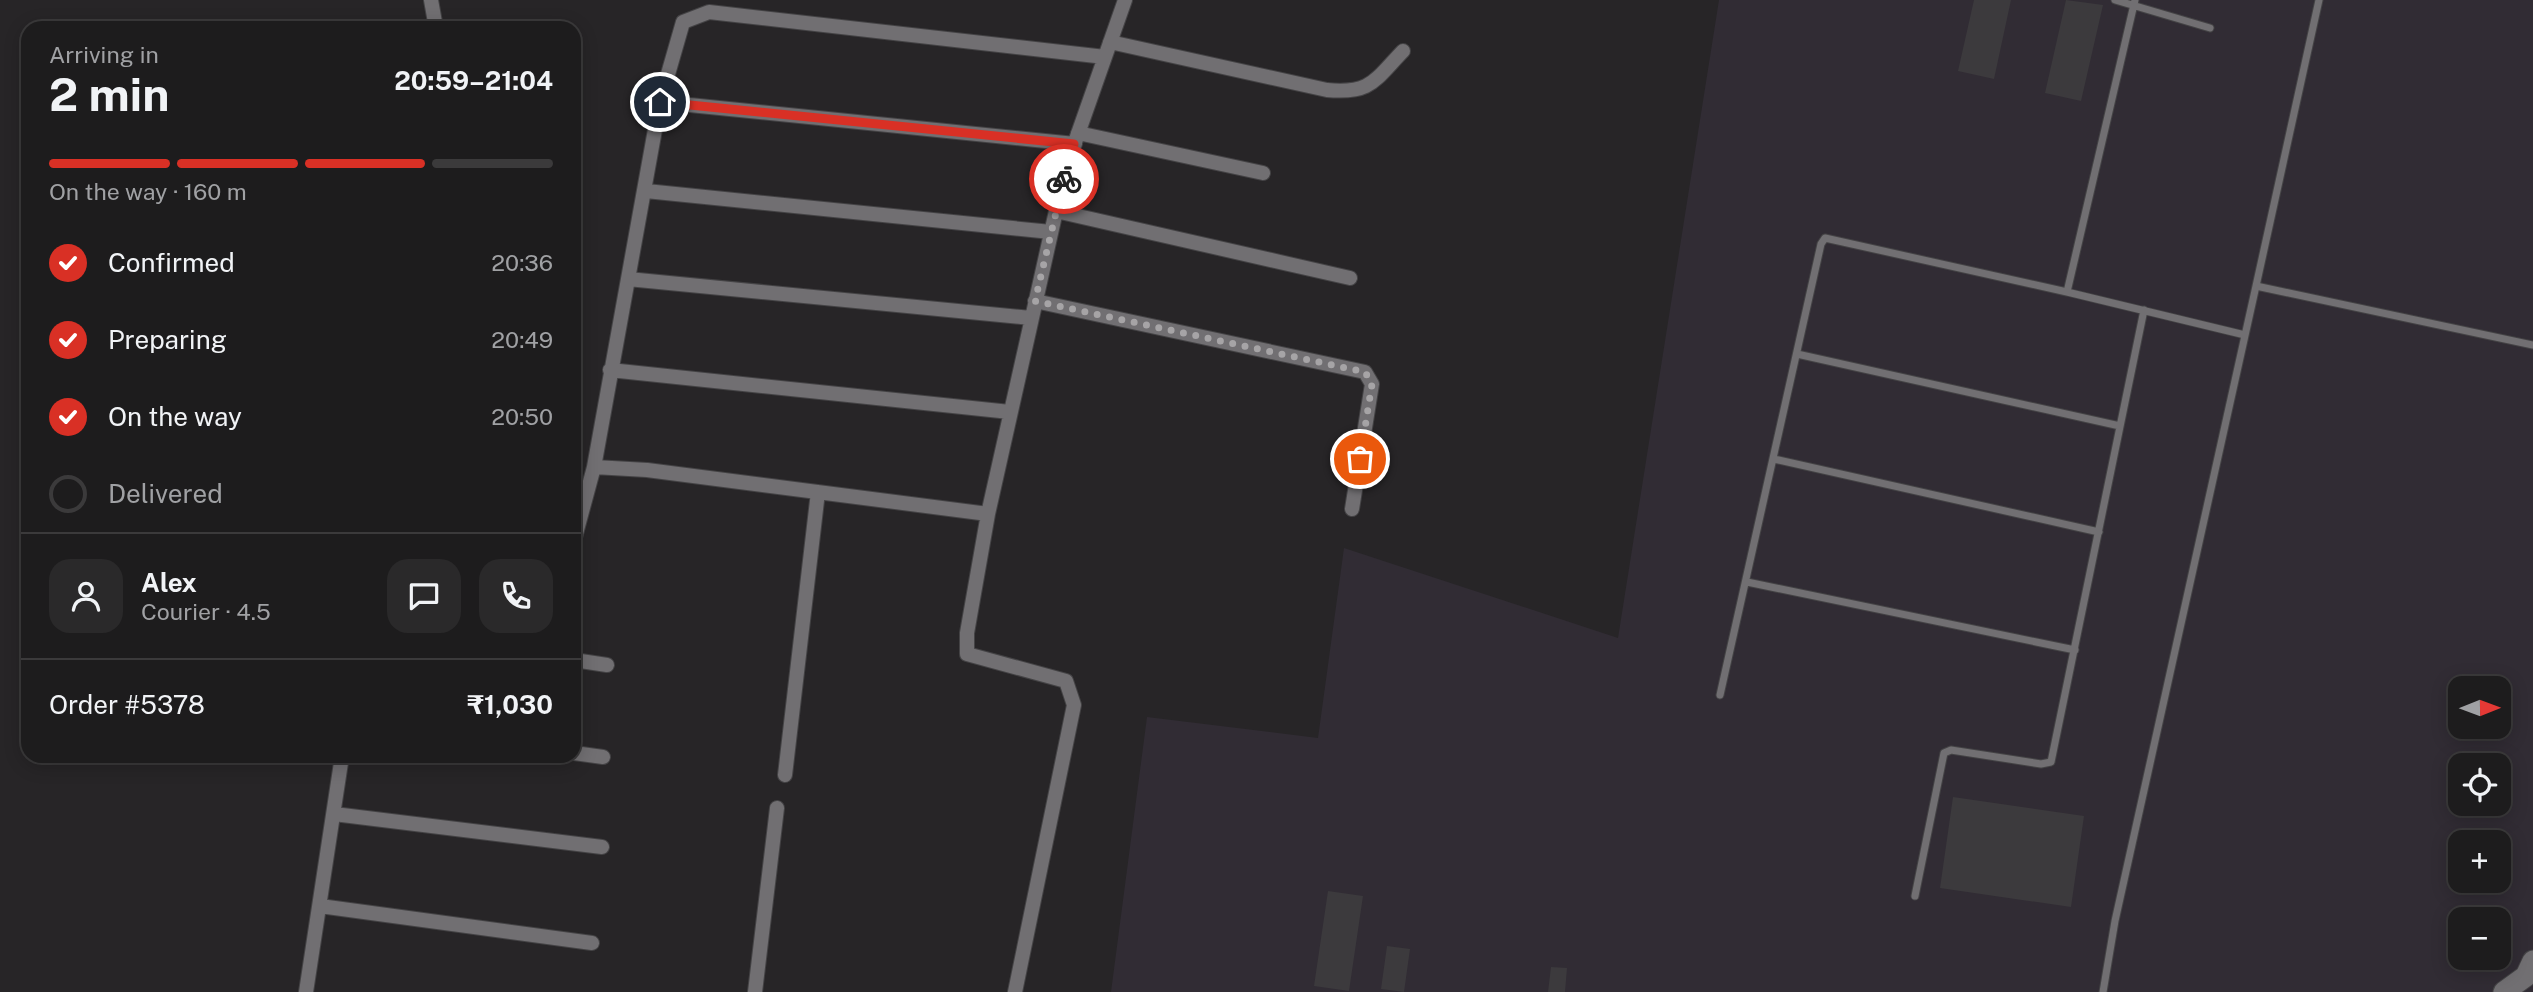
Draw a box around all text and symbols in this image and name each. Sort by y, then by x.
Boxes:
text: Arriving in [49,41,159,68]
text: 20:59–21:04 [394,65,553,96]
text: 2 min [49,67,169,121]
pin [630,72,690,132]
icon: home [641,83,679,121]
courier [1029,144,1099,214]
icon: bike [1045,160,1083,198]
text: On the way · 160 m [49,178,247,205]
icon: check [49,244,87,282]
text: Confirmed [108,247,235,278]
text: 20:36 [491,249,553,276]
icon: check [49,321,87,359]
text: Preparing [108,324,227,355]
text: 20:49 [491,326,553,353]
icon: check [49,398,87,436]
text: On the way [108,401,242,432]
text: 20:50 [491,403,553,430]
pin [1330,429,1390,489]
icon: bag [1341,440,1379,478]
text: Delivered [108,478,223,509]
button: person [49,559,123,633]
button: chat [387,559,461,633]
button: phone [479,559,553,633]
text: Alex [141,567,197,598]
text: Courier · 4.5 [141,598,271,625]
north arrow [2448,676,2511,738]
map controls [2448,676,2511,970]
text: Order #5378 [49,689,205,720]
text: ₹1,030 [467,689,553,720]
button: locate [2448,753,2511,816]
button: + [2448,830,2511,893]
button: − [2448,907,2511,970]

